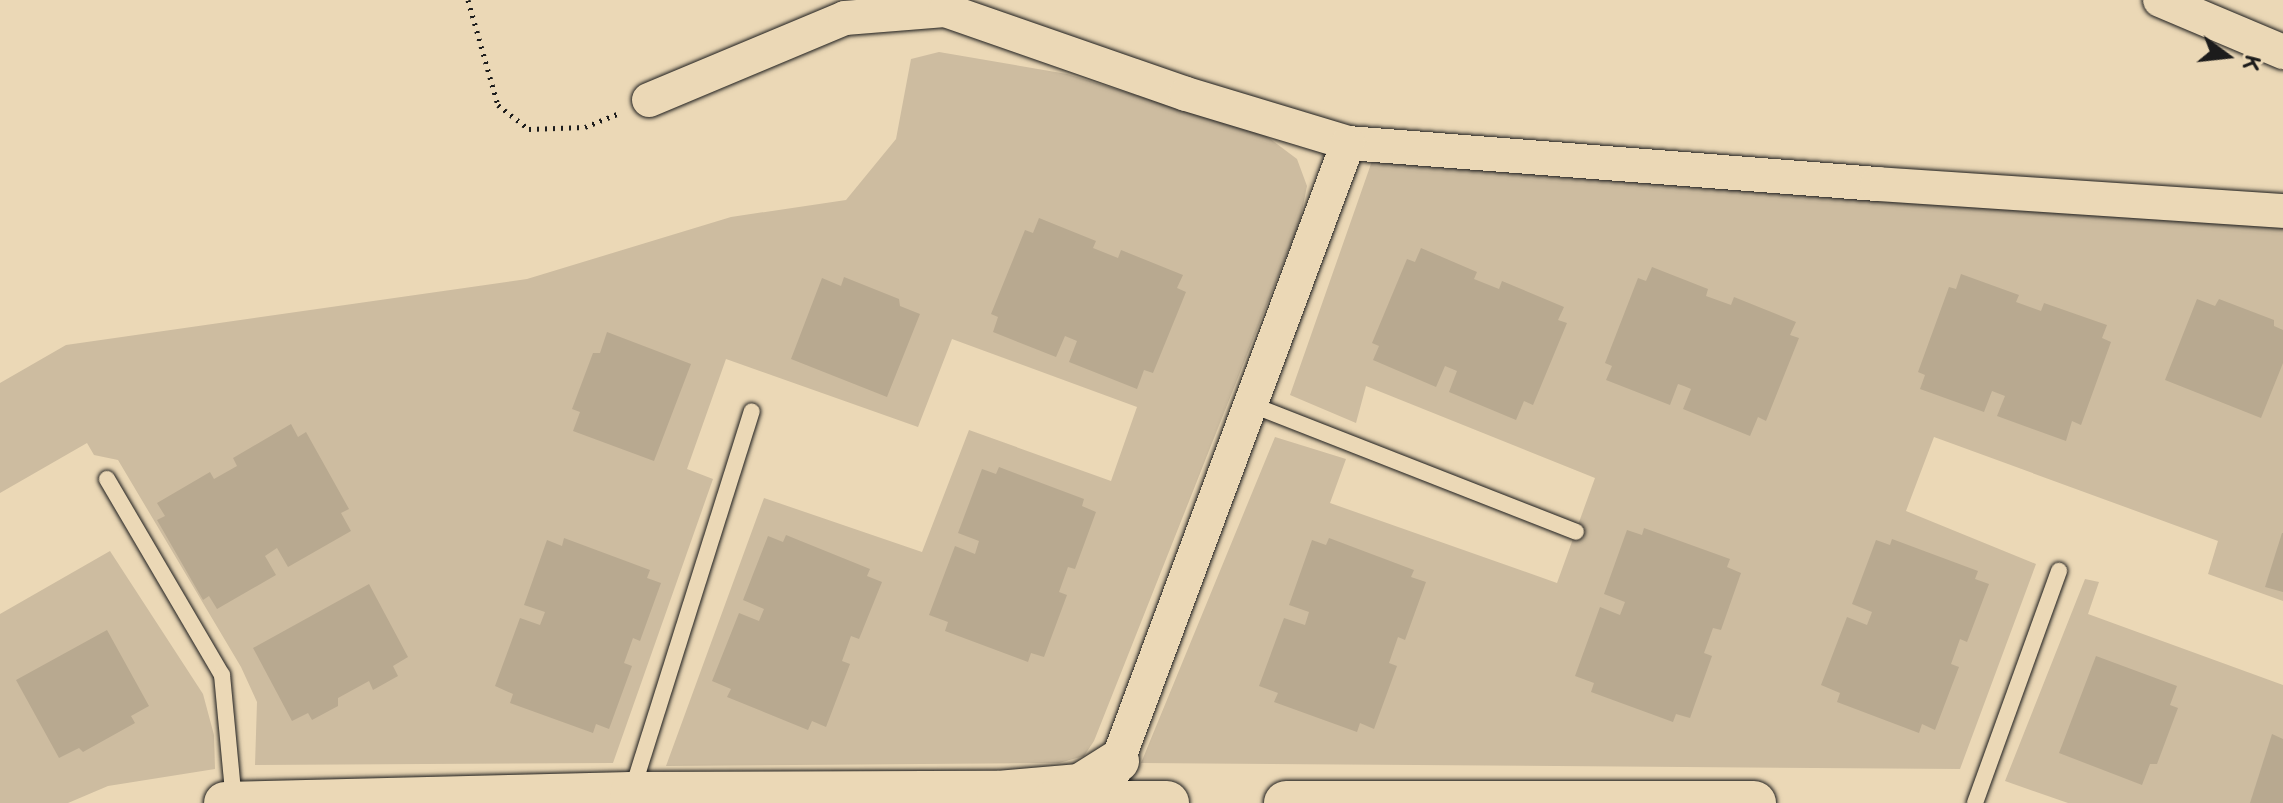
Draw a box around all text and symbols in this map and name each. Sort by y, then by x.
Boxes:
north arrow [2187,16,2267,96]
text: K [2236,52,2266,73]

